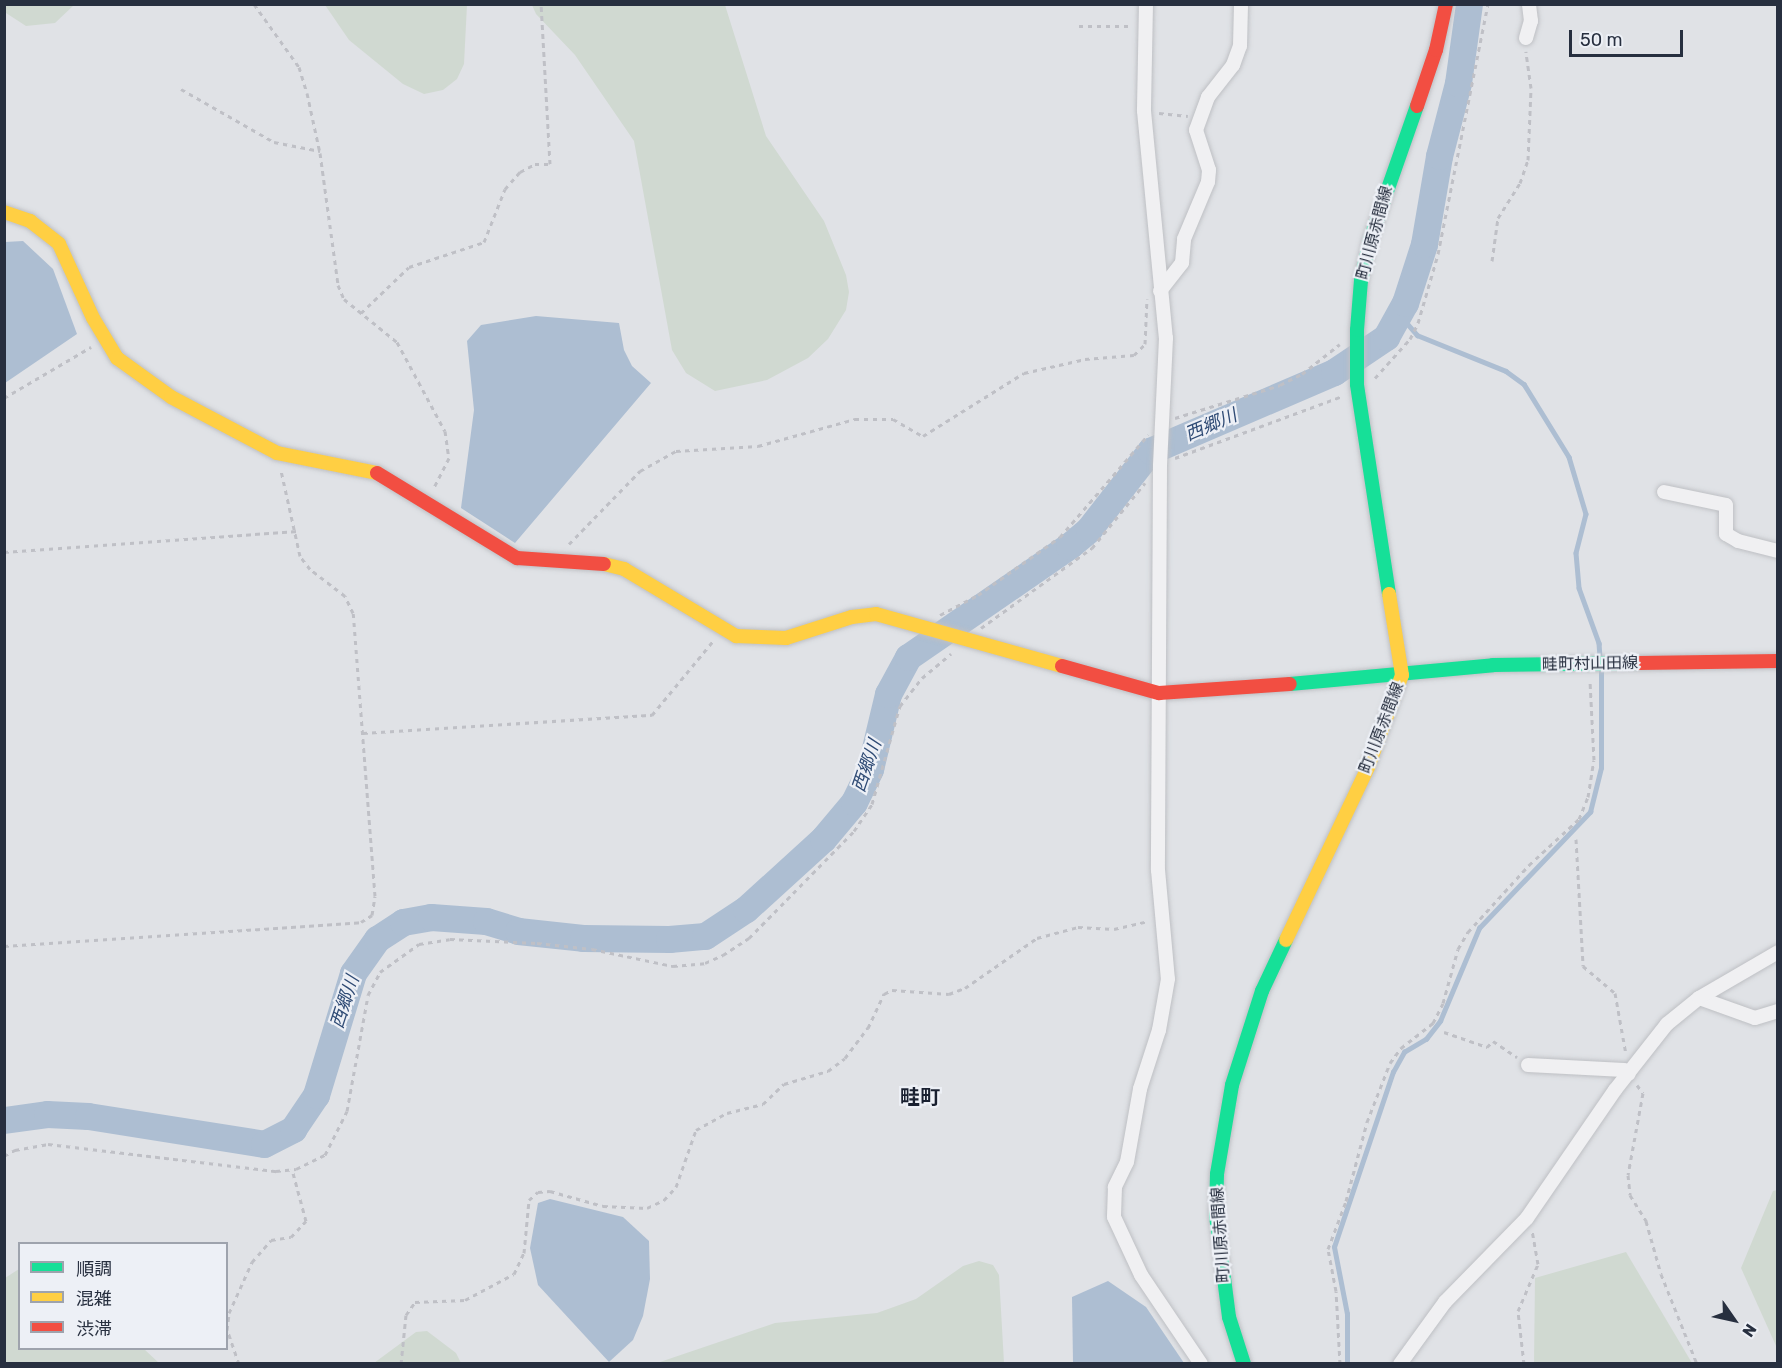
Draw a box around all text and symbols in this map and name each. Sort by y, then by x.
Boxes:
scale bar [1572,18,1686,56]
text: 50 m [1580,29,1623,51]
street label: 町川原赤間線 [1353,184,1397,282]
water label: 西郷川 [1182,405,1240,445]
street label: 畦町村山田線 [1542,654,1638,674]
street label: 町川原赤間線 [1356,680,1408,776]
water label: 西郷川 [848,737,886,795]
water label: 西郷川 [326,973,364,1031]
district label: 畦町 [900,1085,940,1109]
street label: 町川原赤間線 [1208,1186,1234,1284]
legend [18,1242,228,1350]
text: 順調 [76,1258,112,1280]
text: 混雑 [76,1288,112,1310]
north arrow [1704,1290,1764,1350]
text: 渋滞 [76,1318,112,1340]
text: N [1738,1320,1760,1340]

